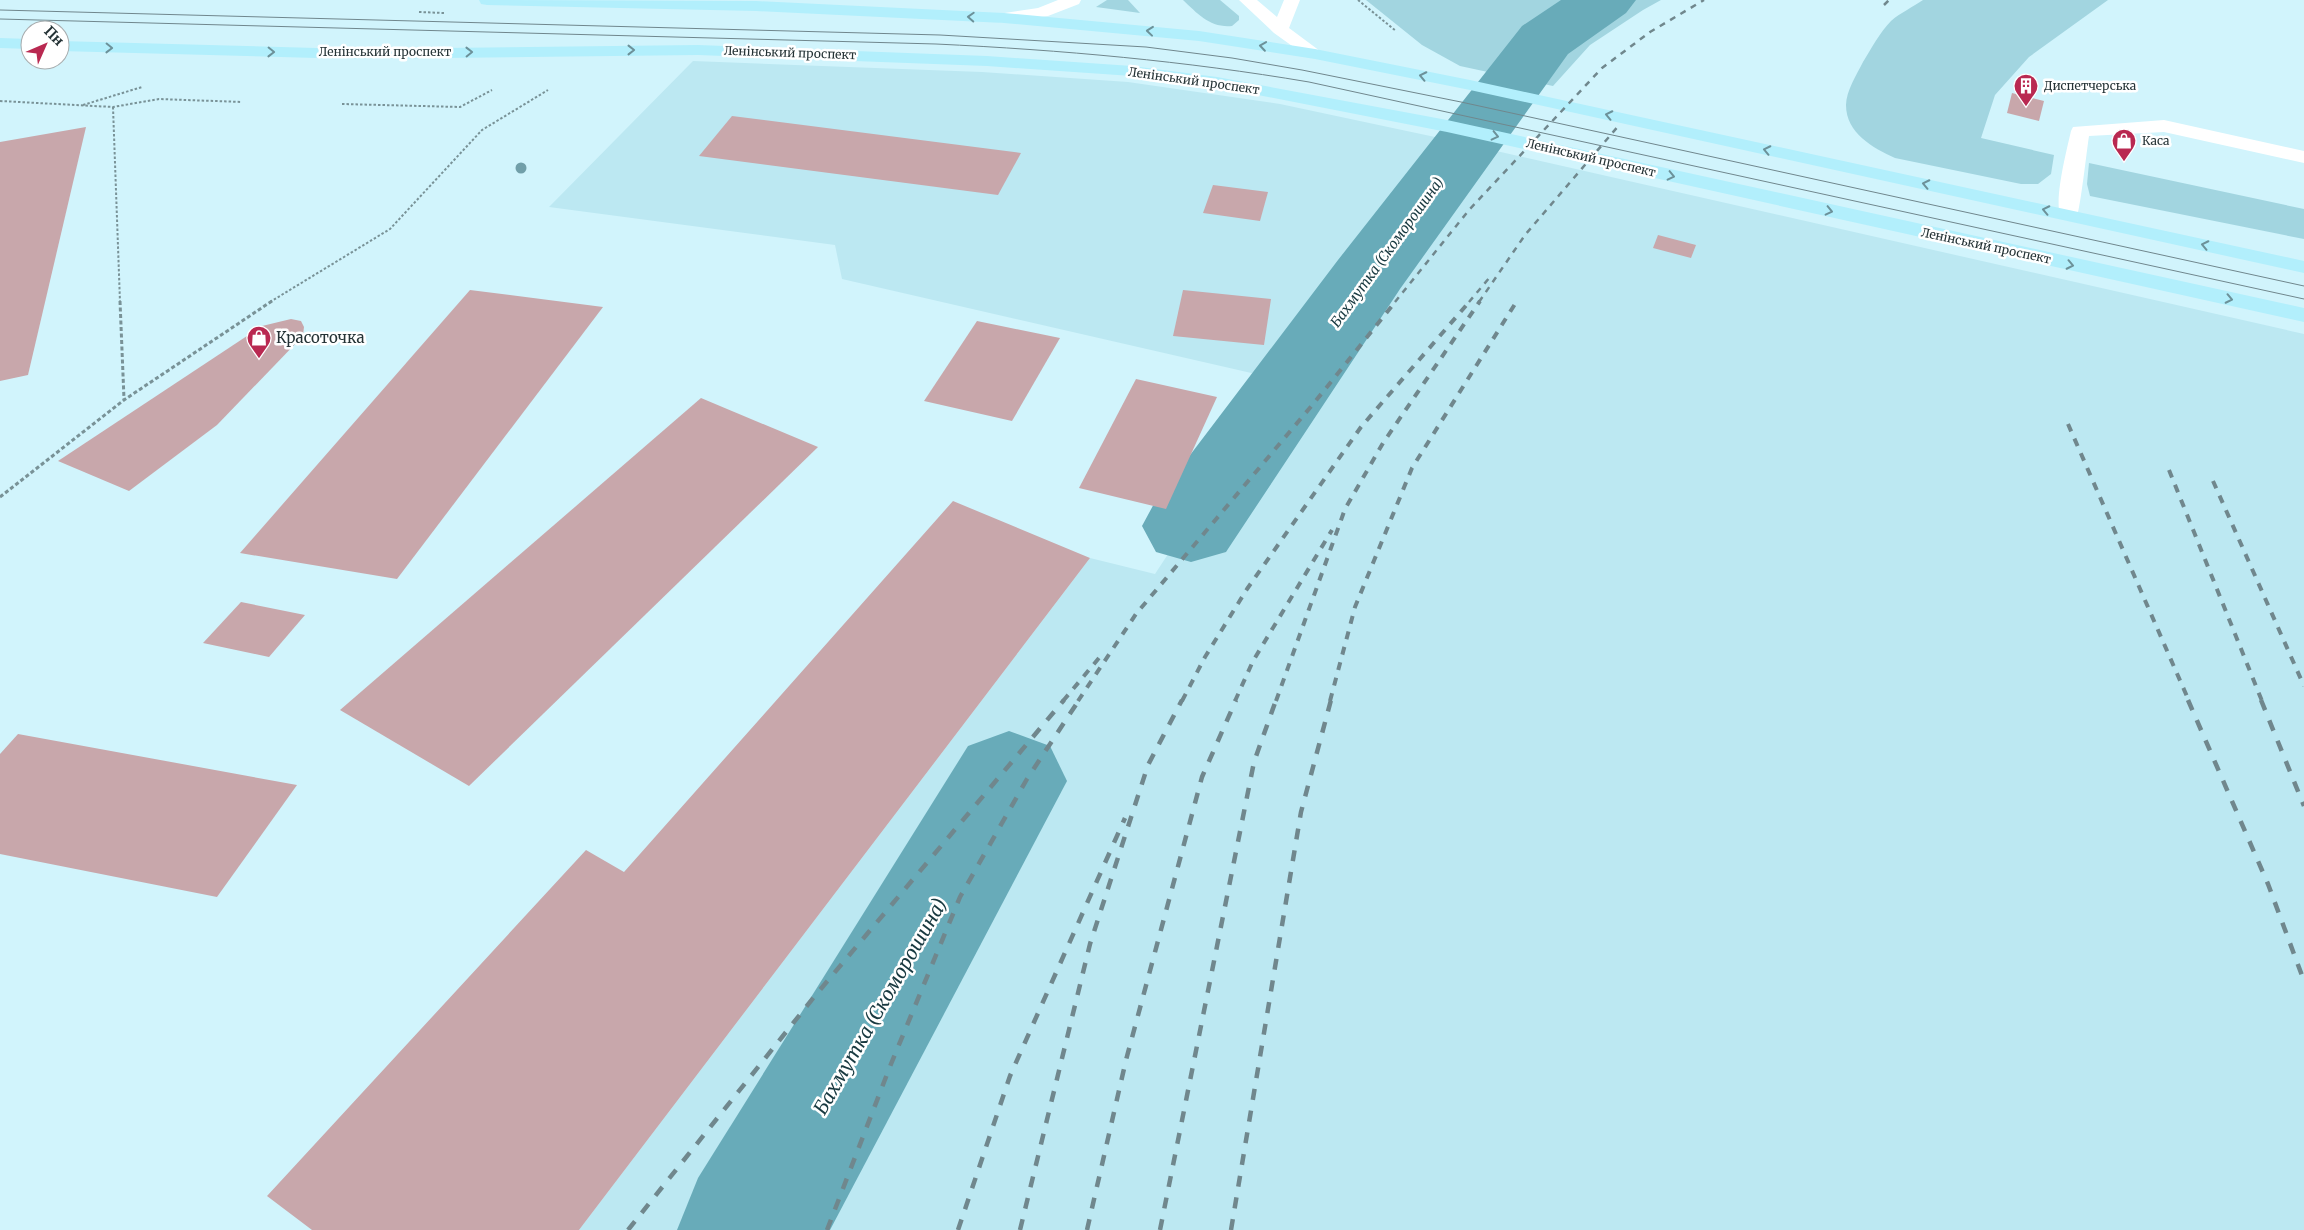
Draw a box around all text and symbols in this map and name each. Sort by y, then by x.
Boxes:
one-way arrow [966,11,974,22]
north arrow [20,20,70,70]
text: Пн [40,22,68,50]
one-way arrow [1146,26,1154,37]
one-way arrow [1258,41,1266,52]
one-way arrow [105,43,113,53]
street label: Ленінський проспект [724,43,856,62]
street label: Ленінський проспект [319,44,451,59]
one-way arrow [628,45,635,55]
one-way arrow [268,47,275,57]
one-way arrow [465,47,473,57]
street label: Ленінський проспект [1127,64,1261,97]
one-way arrow [1418,71,1427,81]
building icon: Диспетчерська [2013,73,2039,107]
place label: Диспетчерська [2044,78,2137,93]
one-way arrow [1604,110,1613,121]
shop icon: Каса [2111,128,2137,162]
one-way arrow [1491,130,1500,141]
place label: Каса [2142,133,2170,148]
street label: Ленінський проспект [1525,135,1657,180]
one-way arrow [1763,145,1772,155]
one-way arrow [1666,170,1675,181]
water label: Бахмутка (Скоморошина) [1327,173,1447,331]
one-way arrow [1922,179,1931,190]
one-way arrow [1825,205,1834,216]
one-way arrow [2042,205,2051,216]
street label: Ленінський проспект [1920,224,2052,267]
one-way arrow [2201,240,2210,251]
one-way arrow [2065,259,2074,269]
one-way arrow [2224,293,2233,304]
shop icon: Красоточка [246,325,272,359]
place label: Красоточка [276,328,365,347]
water label: Бахмутка (Скоморошина) [808,894,952,1118]

